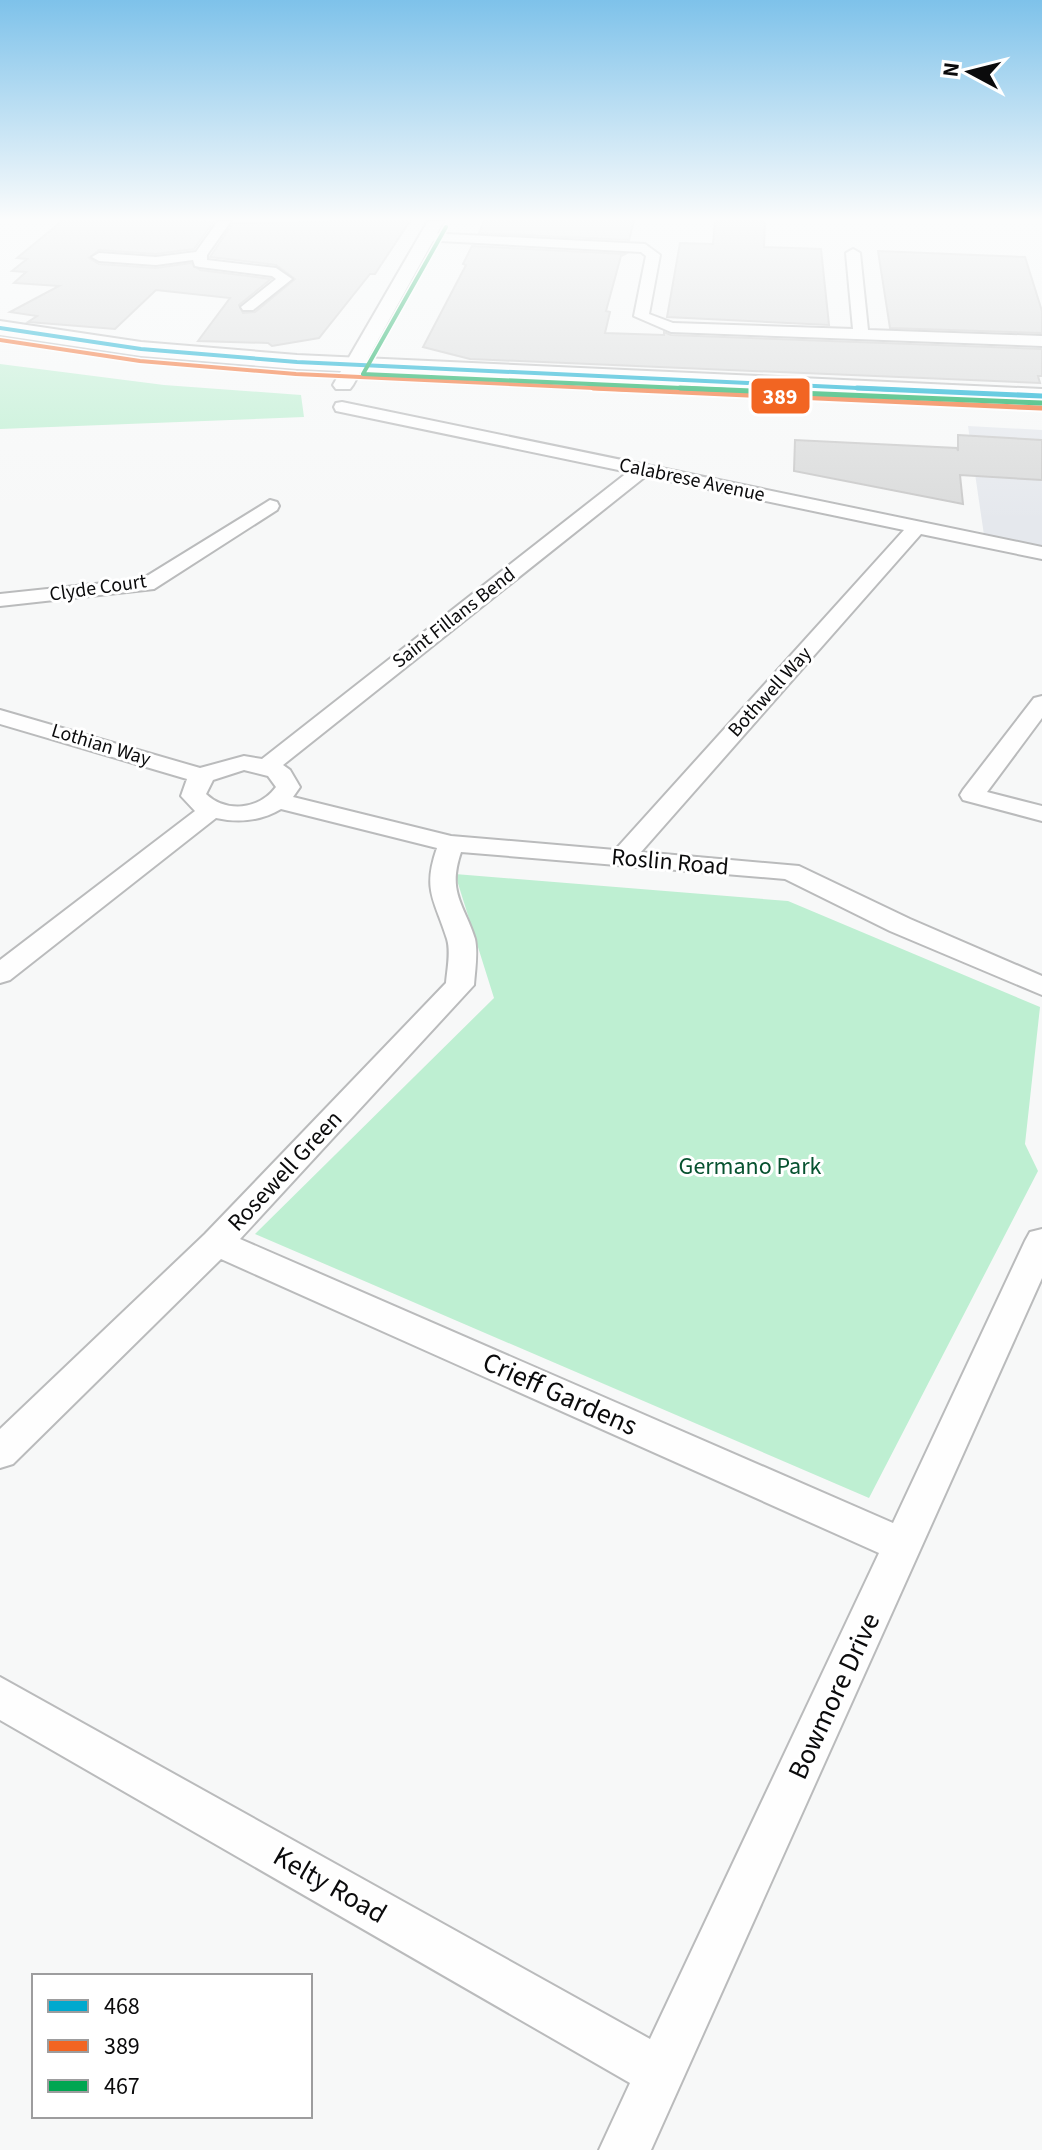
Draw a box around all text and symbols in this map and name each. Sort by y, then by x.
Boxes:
north arrow [930,32,1010,112]
text: N [934,60,968,79]
line badge: 389 [750,377,811,415]
text: 389 [763,381,797,413]
street label: Calabrese Avenue [617,451,768,509]
street label: Saint Fillans Bend [386,561,522,675]
street label: Clyde Court [48,567,149,609]
street label: Bothwell Way [722,640,819,743]
street label: Lothian Way [48,717,155,774]
street label: Roslin Road [610,839,730,885]
street label: Rosewell Green [220,1103,350,1239]
park label: Germano Park [679,1149,822,1184]
street label: Crieff Gardens [476,1342,644,1446]
street label: Bowmore Drive [778,1606,890,1786]
street label: Kelty Road [266,1836,394,1934]
legend [32,1974,312,2118]
text: 468 [104,1989,140,2024]
text: 389 [104,2029,140,2064]
text: 467 [104,2069,140,2104]

